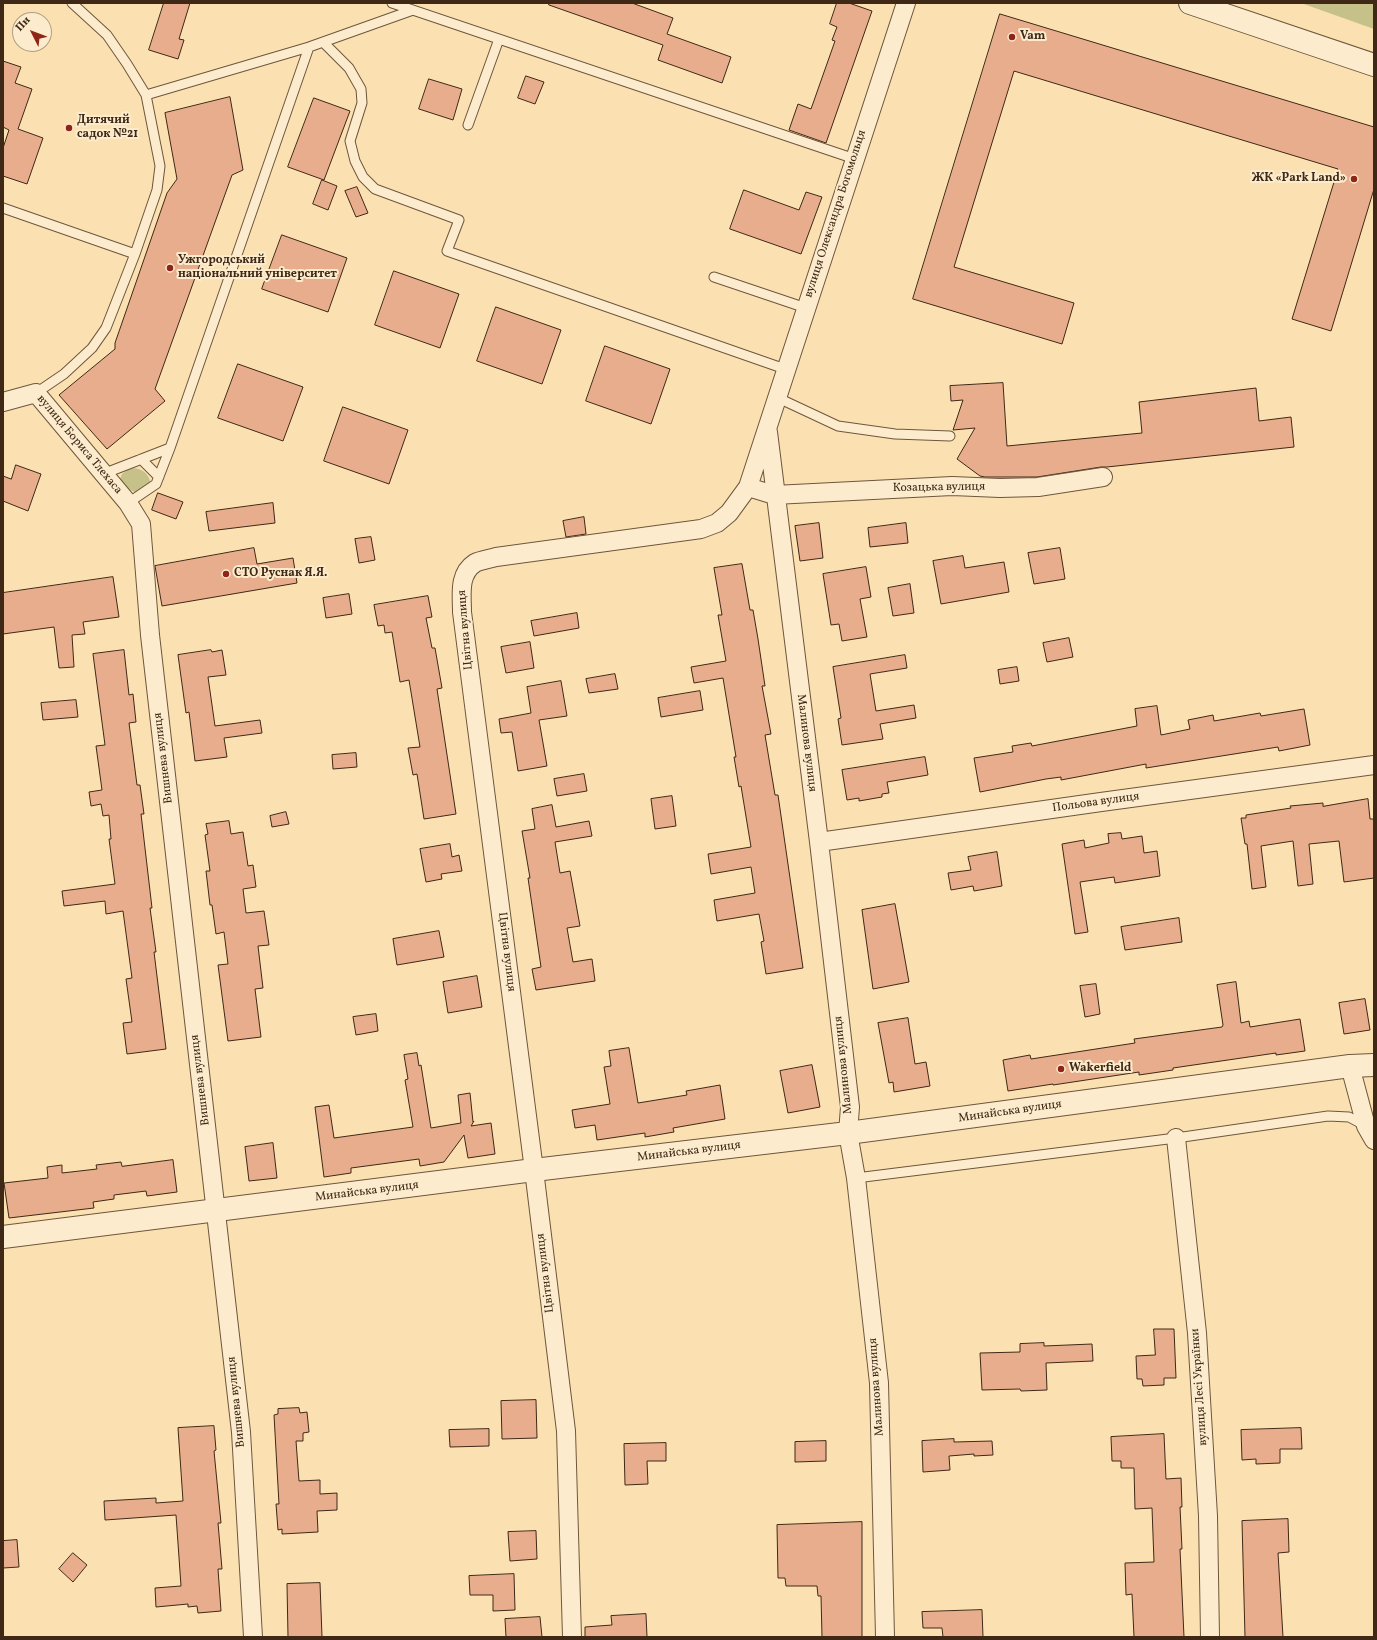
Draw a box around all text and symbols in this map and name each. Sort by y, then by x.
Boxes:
north arrow [12,12,52,52]
text: Пн [13,13,34,35]
place label: Vam [1020,30,1045,44]
marker: Vam [1007,32,1017,42]
place label: Дитячий садок №21 [77,114,138,142]
marker: Дитячий садок №21 [64,123,74,133]
street label: вулиця Олександра Богомольця [802,128,870,300]
place label: ЖК «Park Land» [1252,172,1346,186]
marker: ЖК «Park Land» [1349,174,1359,184]
place label: Ужгородський національний університет [178,254,337,282]
marker: Ужгородський національний університет [165,263,175,273]
street label: вулиця Бориса Тлехаса [33,392,125,498]
street label: Козацька вулиця [893,480,985,496]
place label: СТО Руснак Я.Я. [234,567,328,581]
marker: СТО Руснак Я.Я. [221,569,231,579]
street label: Цвітна вулиця [455,589,477,671]
street label: Малинова вулиця [793,693,819,793]
street label: Вишнева вулиця [151,712,177,804]
street label: Польова вулиця [1052,790,1140,816]
street label: Цвітна вулиця [494,911,518,993]
street label: Малинова вулиця [832,1015,856,1115]
street label: Вишнева вулиця [188,1034,214,1126]
place label: Wakerfield [1069,1062,1131,1076]
marker: Wakerfield [1056,1064,1066,1074]
street label: Минайська вулиця [957,1098,1063,1126]
street label: Минайська вулиця [636,1138,742,1166]
street label: Минайська вулиця [314,1178,420,1206]
street label: Цвітна вулиця [534,1232,558,1314]
street label: вулиця Лесі Українки [1189,1328,1211,1446]
street label: Малинова вулиця [866,1337,888,1437]
street label: Вишнева вулиця [225,1356,249,1448]

